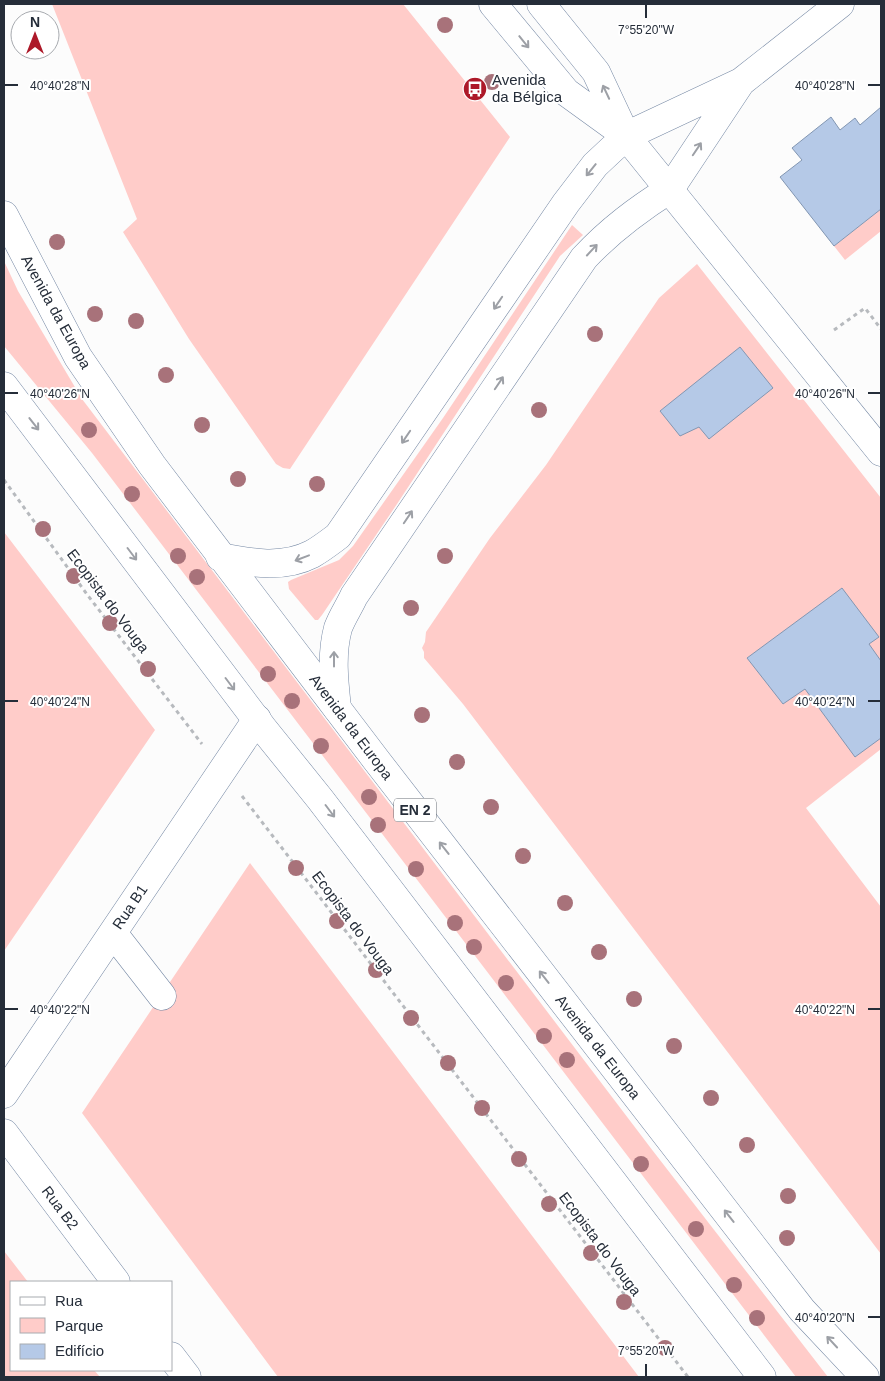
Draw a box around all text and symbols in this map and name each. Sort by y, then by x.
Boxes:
north arrow [10,10,60,60]
text: N [30,14,40,30]
text: 7°55'20"W [618,23,675,37]
one-way arrow [519,35,530,48]
place label: Avenida da Bélgica [492,71,563,105]
bus stop icon: Avenida da Bélgica [462,76,488,102]
text: 40°40'28"N [30,79,90,93]
text: 40°40'28"N [795,79,855,93]
one-way arrow [600,84,610,99]
one-way arrow [692,142,702,156]
one-way arrow [586,163,597,176]
one-way arrow [586,243,598,256]
street label: Avenida da Europa [18,252,95,372]
one-way arrow [493,295,503,309]
one-way arrow [494,376,504,390]
text: 40°40'26"N [30,387,90,401]
text: 40°40'26"N [795,387,855,401]
one-way arrow [29,417,39,431]
one-way arrow [401,429,411,443]
one-way arrow [403,511,413,525]
street label: Ecopista do Vouga [64,546,153,656]
one-way arrow [126,547,137,560]
one-way arrow [295,554,310,563]
one-way arrow [329,651,339,668]
street label: Avenida da Europa [306,671,397,783]
one-way arrow [224,677,235,690]
text: 40°40'24"N [30,695,90,709]
text: 40°40'24"N [795,695,855,709]
road number: EN 2 [394,798,436,822]
one-way arrow [325,804,335,818]
one-way arrow [439,842,450,855]
street label: Ecopista do Vouga [309,868,398,978]
street label: Rua B1 [109,881,151,932]
one-way arrow [538,971,549,984]
street label: Avenida da Europa [553,991,645,1103]
text: 40°40'22"N [30,1003,90,1017]
text: 40°40'22"N [795,1003,855,1017]
street label: Rua B2 [39,1183,82,1233]
street label: Ecopista do Vouga [556,1189,645,1299]
one-way arrow [724,1210,735,1223]
legend [10,1281,172,1371]
text: Rua [55,1292,83,1309]
text: 40°40'20"N [795,1311,855,1325]
text: Parque [55,1317,103,1334]
one-way arrow [826,1335,838,1348]
text: Edifício [55,1342,104,1359]
text: 7°55'20"W [618,1344,675,1358]

